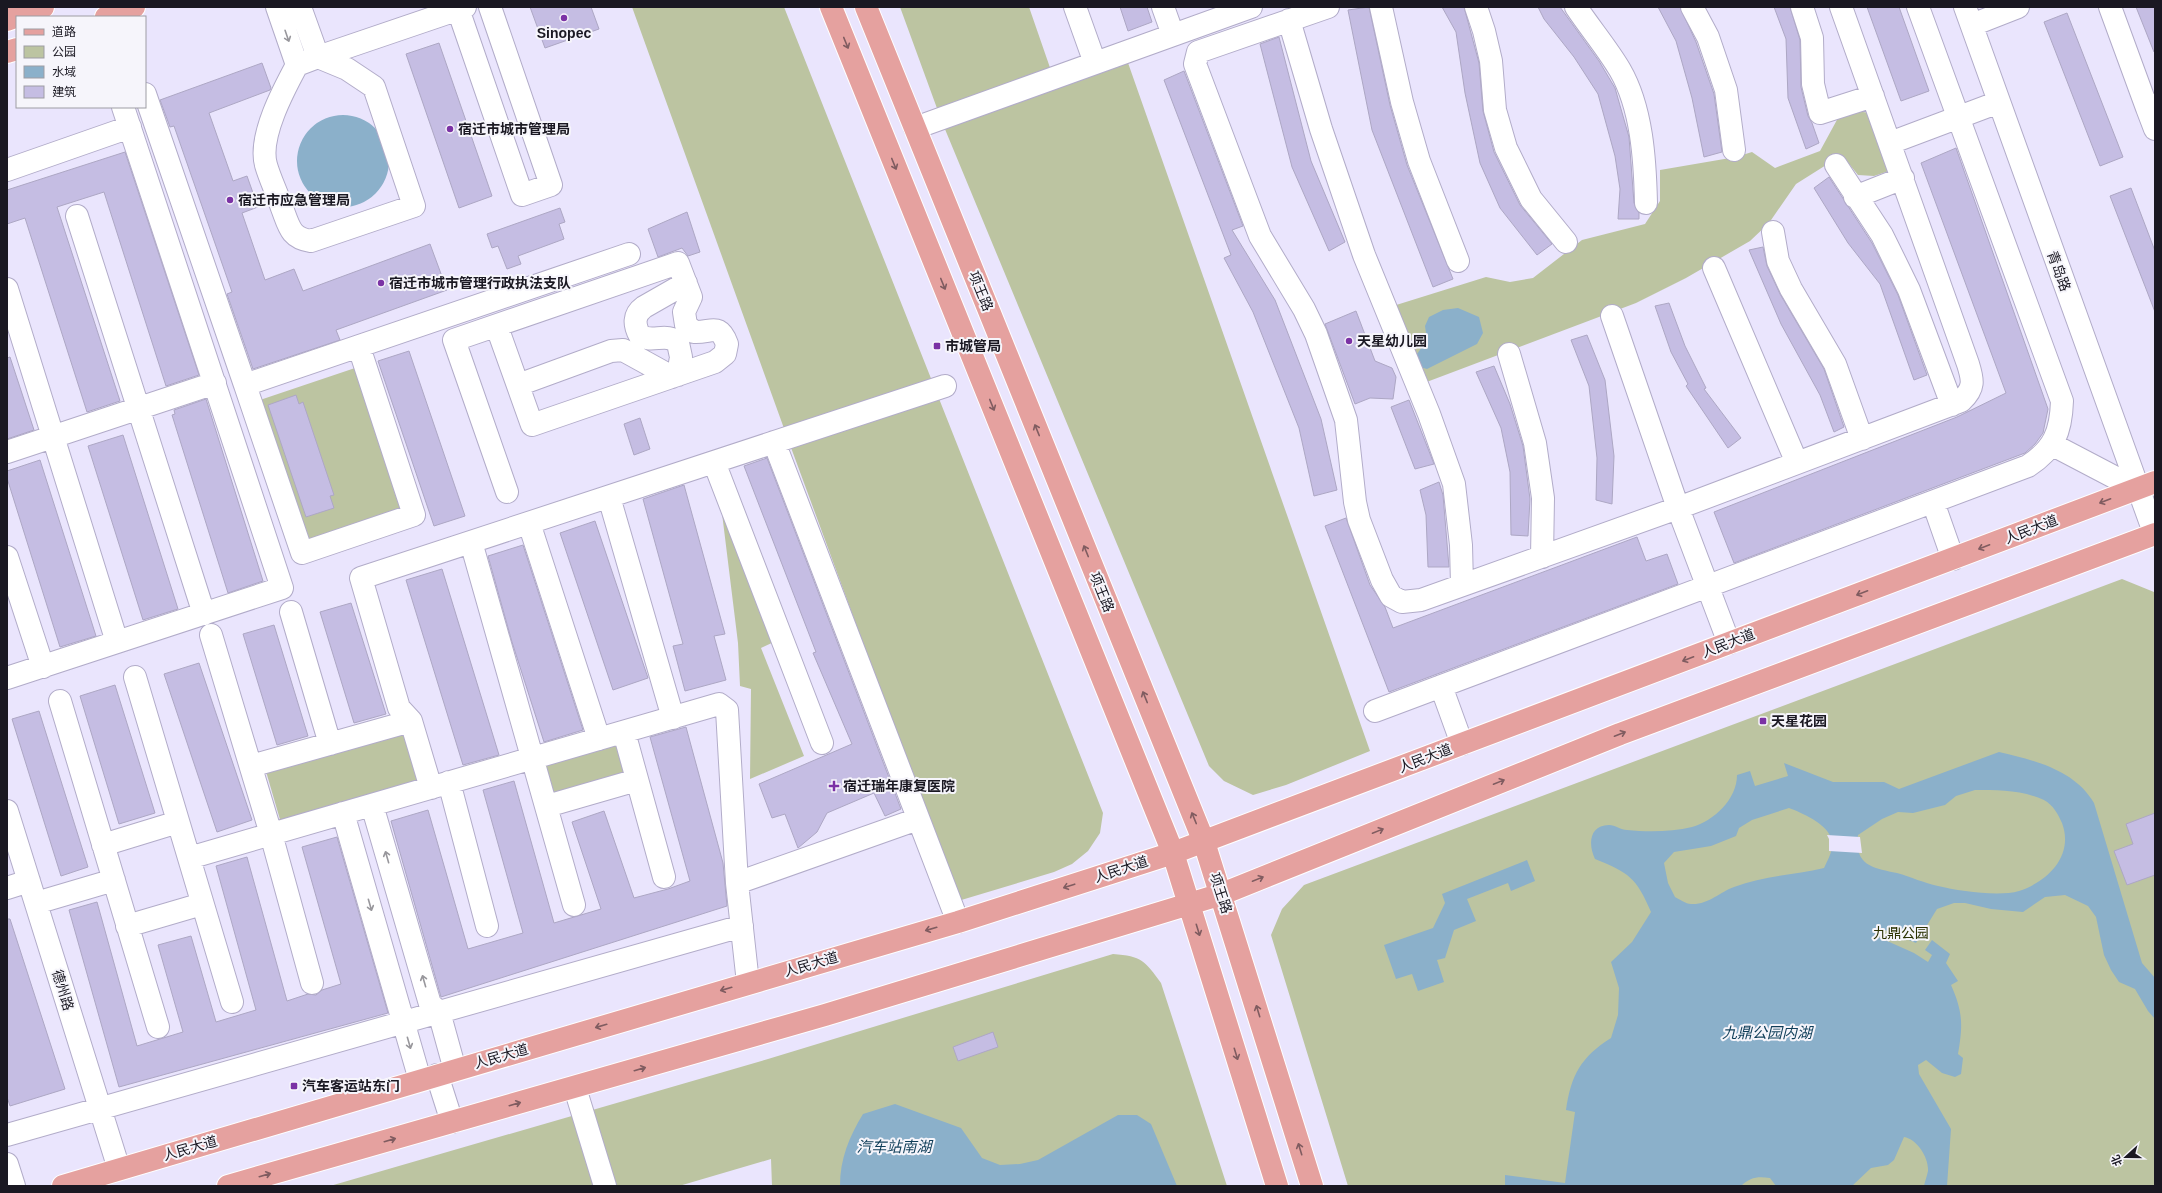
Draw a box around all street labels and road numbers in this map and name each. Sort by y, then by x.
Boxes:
street label: 青岛路 [2044,249,2074,293]
street label: 项王路 [966,269,996,313]
street label: 人民大道 [2002,511,2060,547]
street label: 项王路 [1087,570,1117,614]
street label: 人民大道 [1699,625,1757,661]
street label: 人民大道 [1396,740,1454,776]
street label: 人民大道 [1092,853,1150,885]
street label: 项王路 [1207,871,1235,915]
street label: 人民大道 [782,949,840,979]
street label: 德州路 [49,968,77,1012]
street label: 人民大道 [472,1041,530,1071]
street label: 人民大道 [161,1133,219,1163]

